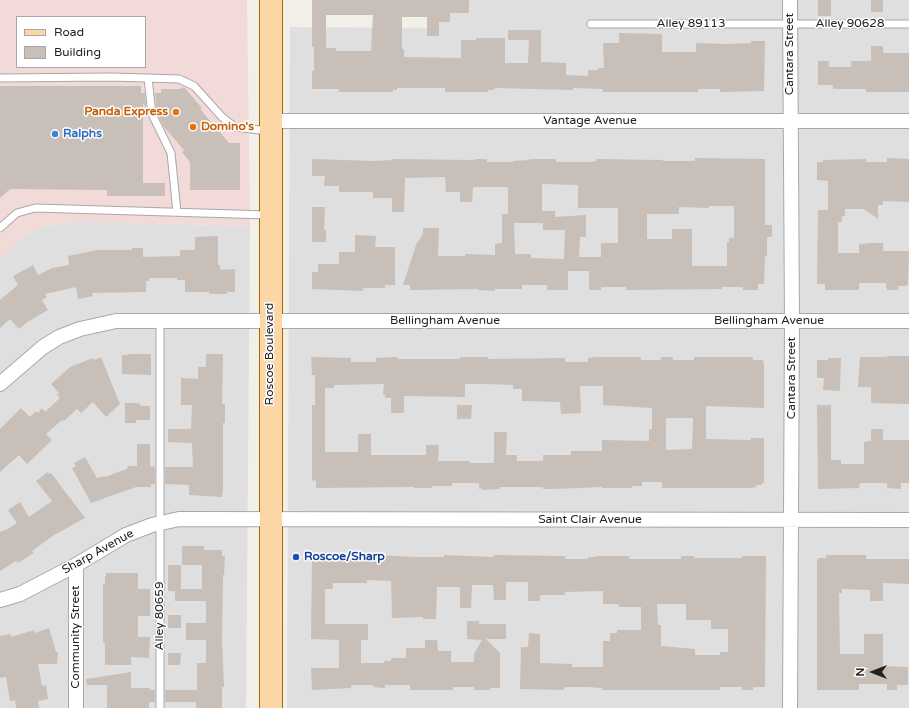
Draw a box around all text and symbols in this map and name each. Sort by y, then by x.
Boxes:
street label: Cantara Street [783,13,797,95]
legend [16,16,146,68]
street label: Alley 89113 [657,17,725,31]
street label: Alley 90628 [816,17,884,31]
text: Road [54,25,84,39]
text: Building [54,45,101,59]
place label: Panda Express [84,105,168,119]
marker: Panda Express [171,107,181,117]
street label: Vantage Avenue [543,114,637,128]
place label: Domino's [201,120,254,134]
marker: Domino's [188,122,198,132]
place label: Ralphs [63,127,102,141]
marker: Ralphs [50,129,60,139]
street label: Roscoe Boulevard [263,303,277,405]
street label: Bellingham Avenue [390,314,500,328]
street label: Bellingham Avenue [714,314,824,328]
street label: Cantara Street [785,337,799,419]
street label: Saint Clair Avenue [538,513,642,527]
street label: Sharp Avenue [60,526,136,578]
place label: Roscoe/Sharp [304,550,385,564]
marker: Roscoe/Sharp [291,552,301,562]
street label: Alley 80659 [153,582,167,650]
street label: Community Street [69,585,83,689]
north arrow [853,652,893,692]
text: N [854,668,867,676]

